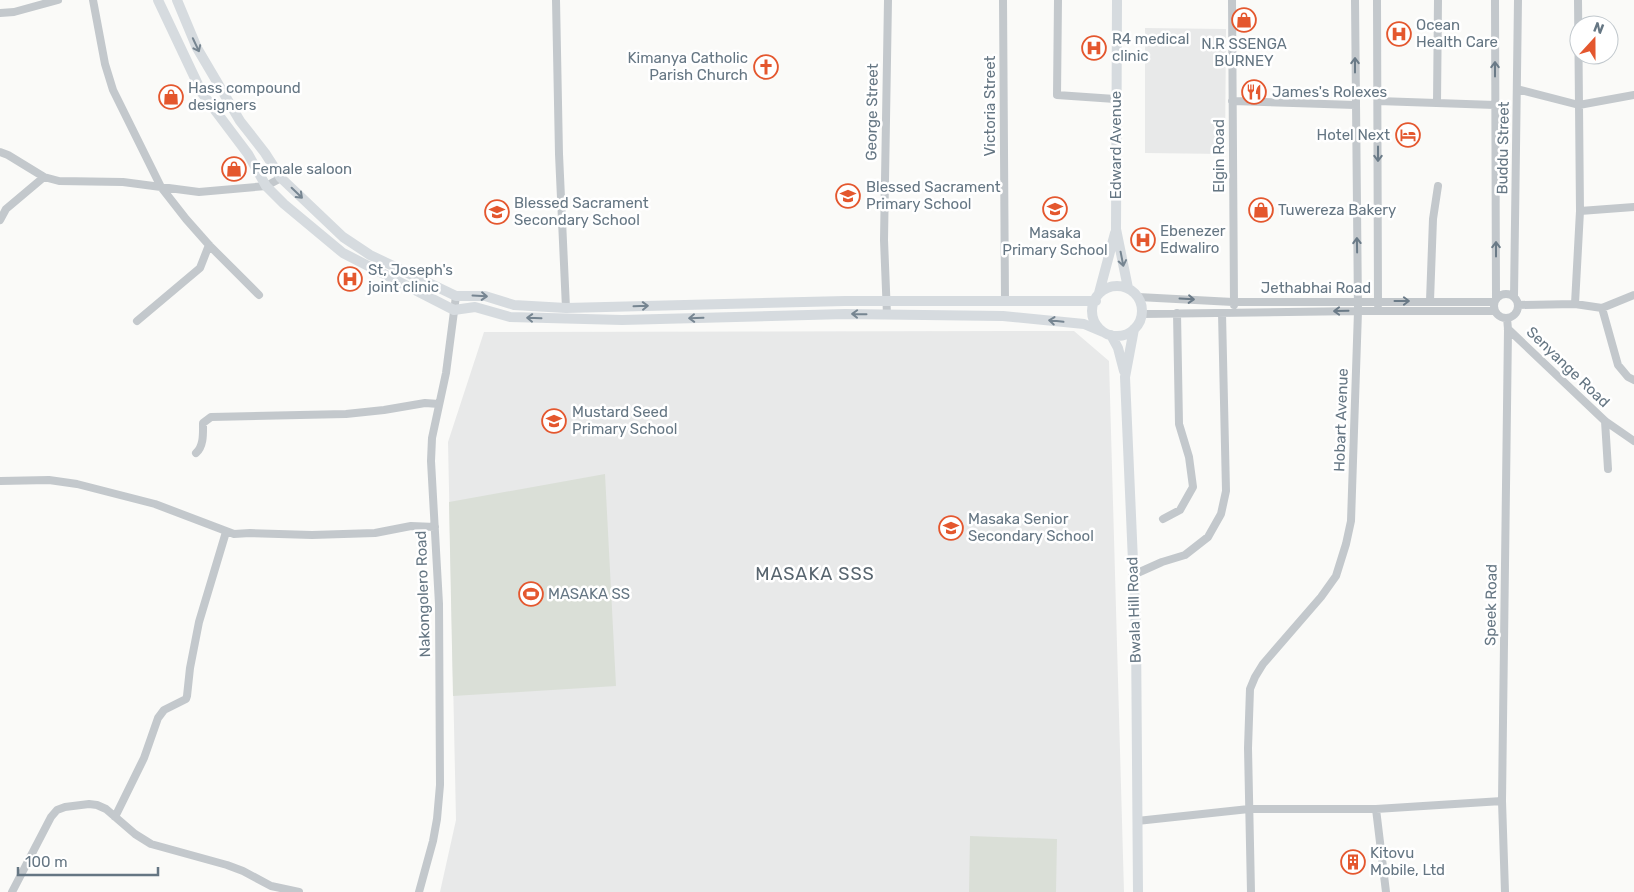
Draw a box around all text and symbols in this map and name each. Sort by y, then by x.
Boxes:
shop icon: N.R SSENGA BURNEY [1231,7,1257,33]
north arrow [1569,15,1619,65]
place label: Ocean Health Care [1416,16,1498,51]
text: N [1591,19,1606,38]
hospital icon: Ocean Health Care [1386,21,1412,47]
place label: R4 medical clinic [1112,30,1189,65]
hospital icon: R4 medical clinic [1081,35,1107,61]
place label: N.R SSENGA BURNEY [1201,35,1287,70]
one-way arrow [192,37,202,52]
place label: Kimanya Catholic Parish Church [628,49,748,84]
church icon: Kimanya Catholic Parish Church [753,54,779,80]
street label: Victoria Street [981,55,999,156]
one-way arrow [1350,57,1360,74]
one-way arrow [1490,61,1500,78]
street label: George Street [862,63,882,161]
place label: Hass compound designers [188,79,301,114]
restaurant icon: James's Rolexes [1241,79,1267,105]
place label: James's Rolexes [1272,83,1388,101]
shop icon: Hass compound designers [158,84,184,110]
street label: Edward Avenue [1107,91,1125,199]
street label: Buddu Street [1493,101,1513,195]
street label: Elgin Road [1210,119,1228,193]
hotel icon: Hotel Next [1395,122,1421,148]
place label: Hotel Next [1317,126,1390,144]
one-way arrow [1373,145,1383,161]
shop icon: Female saloon [221,156,247,182]
place label: Female saloon [252,160,352,178]
place label: Blessed Sacrament Primary School [866,178,1001,213]
school or university icon: Blessed Sacrament Primary School [835,183,861,209]
one-way arrow [291,187,303,199]
place label: Blessed Sacrament Secondary School [514,194,649,229]
school or university icon: Masaka Primary School [1042,196,1068,222]
shop icon: Tuwereza Bakery [1248,197,1274,223]
school or university icon: Blessed Sacrament Secondary School [484,199,510,225]
place label: Tuwereza Bakery [1278,201,1396,219]
place label: Ebenezer Edwaliro [1160,222,1226,257]
place label: Masaka Primary School [1002,224,1108,259]
hospital icon: Ebenezer Edwaliro [1130,227,1156,253]
one-way arrow [1353,237,1362,253]
one-way arrow [1491,241,1501,258]
one-way arrow [1118,250,1127,266]
place label: St, Joseph's joint clinic [367,261,453,296]
hospital icon: St, Joseph's joint clinic [337,266,363,292]
street label: Jethabhai Road [1261,279,1371,297]
one-way arrow [471,292,487,301]
one-way arrow [1179,295,1195,304]
one-way arrow [1394,296,1410,306]
one-way arrow [632,301,648,311]
one-way arrow [1333,307,1349,316]
one-way arrow [851,309,867,319]
one-way arrow [526,313,542,322]
one-way arrow [688,314,704,323]
one-way arrow [1048,316,1064,326]
street label: Senyange Road [1523,323,1613,411]
street label: Hobart Avenue [1330,368,1352,472]
place label: Mustard Seed Primary School [572,403,677,438]
school or university icon: Mustard Seed Primary School [541,408,567,434]
place label: Masaka Senior Secondary School [968,510,1094,545]
school or university icon: Masaka Senior Secondary School [938,515,964,541]
street label: Nakongolero Road [412,530,434,658]
street label: Bwala Hill Road [1123,556,1145,664]
district label: MASAKA SSS [755,563,875,585]
street label: Speek Road [1481,564,1501,646]
sports icon: MASAKA SS [518,581,544,607]
place label: MASAKA SS [548,585,630,603]
scale bar [18,844,158,876]
place label: Kitovu Mobile, Ltd [1370,844,1445,879]
building icon: Kitovu Mobile, Ltd [1340,849,1366,875]
text: 100 m [25,853,67,871]

